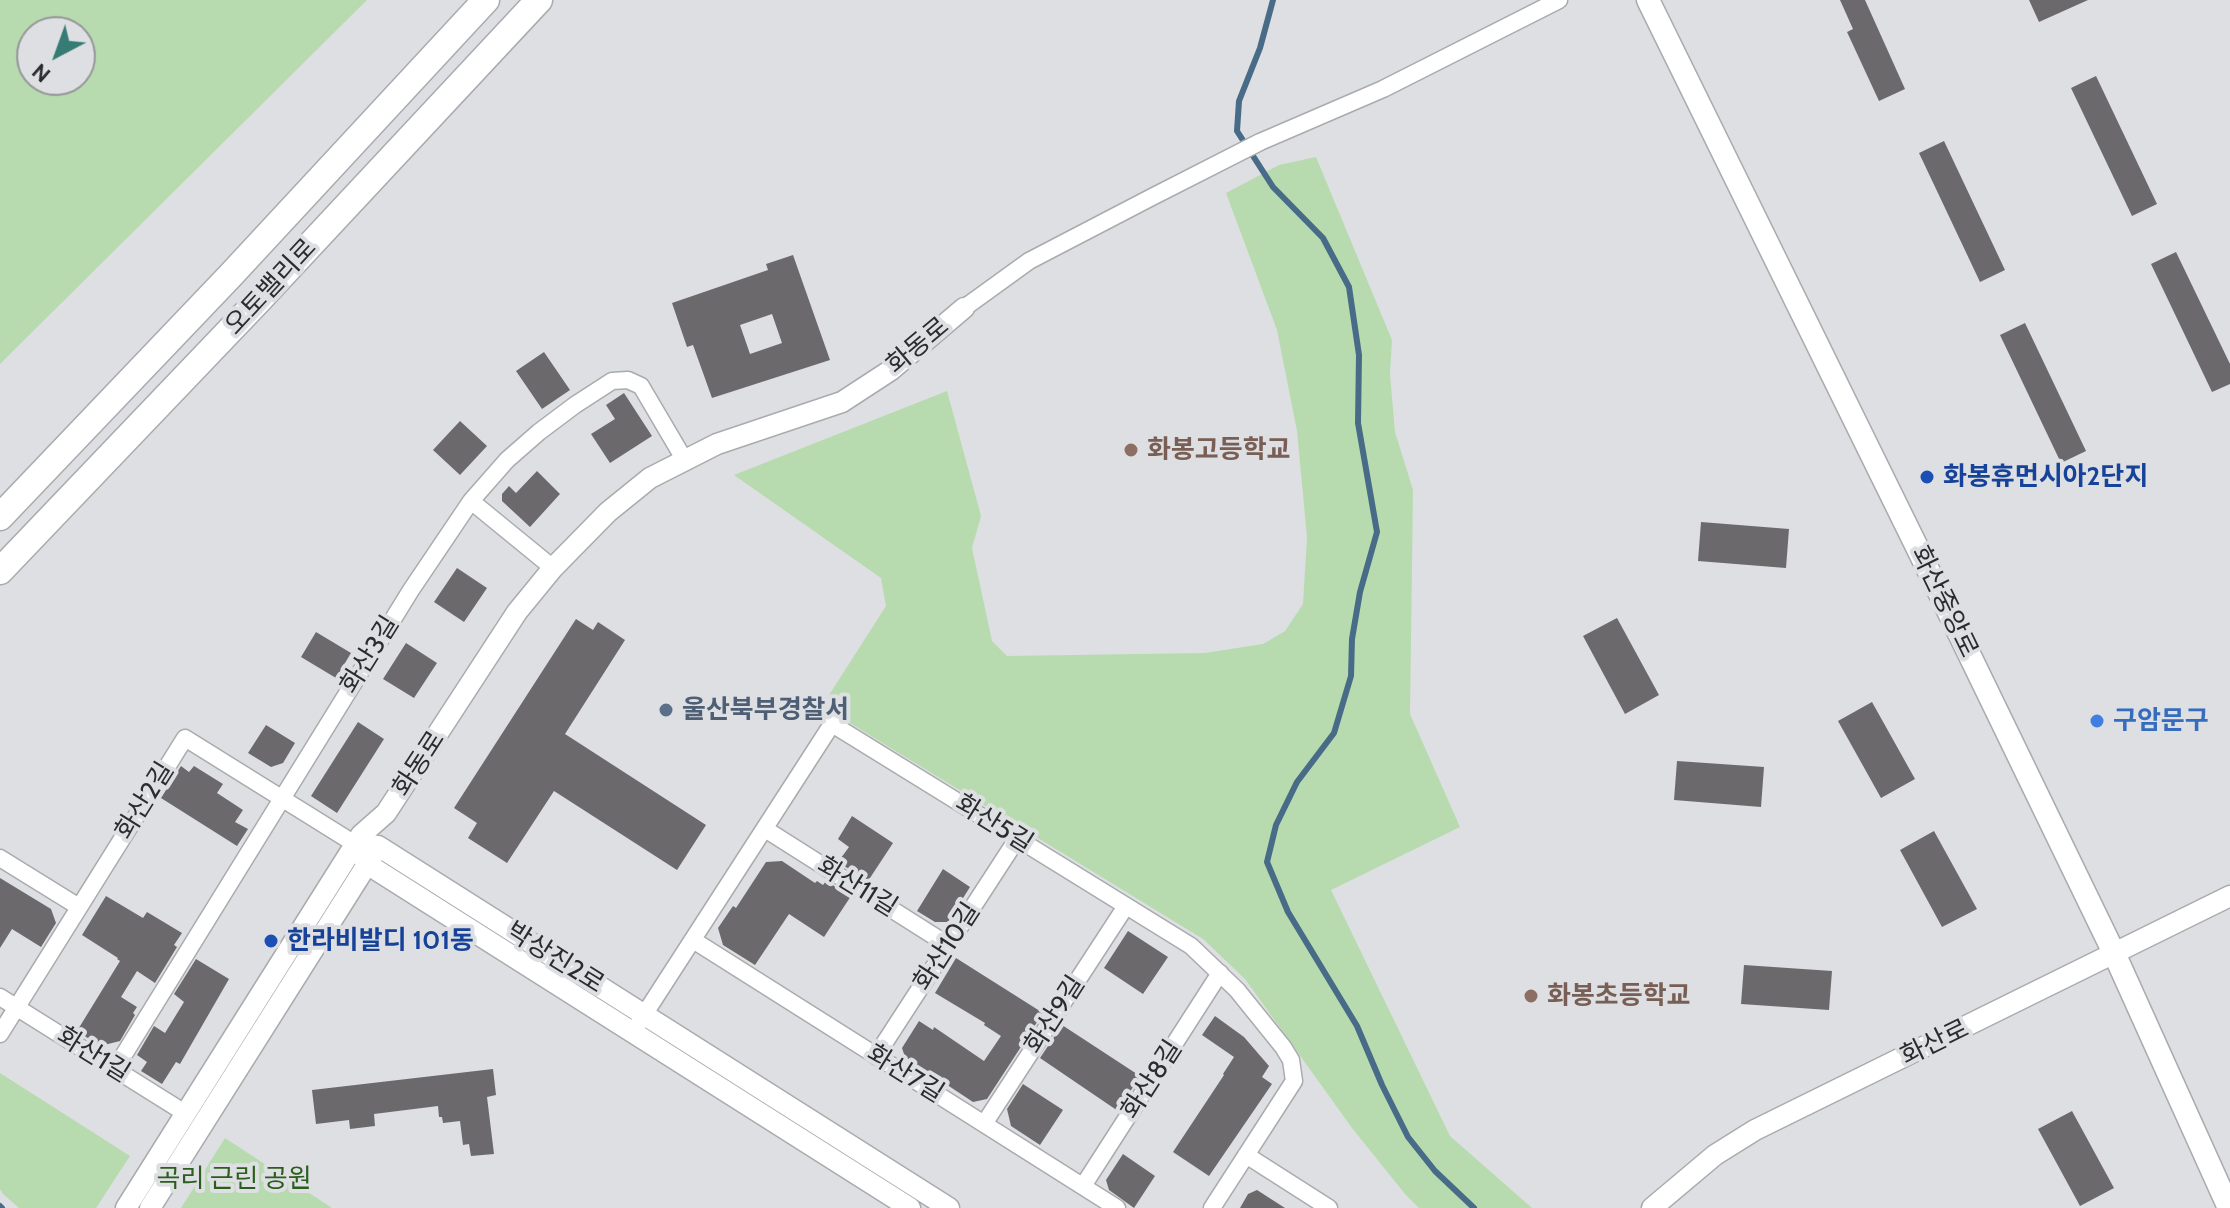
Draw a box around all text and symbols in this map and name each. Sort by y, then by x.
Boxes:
north arrow [16,16,96,96]
text: N [27,58,56,88]
street label: 오토밸리로 [219,233,323,341]
street label: 화동로 [880,311,956,381]
place label: 화봉고등학교 [1147,434,1291,466]
marker: 화봉고등학교 [1122,441,1140,459]
place label: 화봉휴먼시아2단지 [1943,461,2148,493]
marker: 화봉휴먼시아2단지 [1918,468,1936,486]
street label: 화산중앙로 [1904,541,1984,663]
street label: 화산3길 [334,610,406,700]
place label: 울산북부경찰서 [682,694,849,726]
marker: 울산북부경찰서 [657,701,675,719]
place label: 구암문구 [2113,705,2209,737]
marker: 구암문구 [2088,712,2106,730]
street label: 화동로 [386,725,452,803]
street label: 화산2길 [109,757,181,845]
street label: 화산5길 [949,788,1039,860]
street label: 화산11길 [811,850,903,924]
street label: 화산10길 [907,897,987,997]
street label: 박상진2로 [500,916,610,1000]
place label: 한라비발디 101동 [287,925,474,957]
marker: 한라비발디 101동 [262,932,280,950]
street label: 화산9길 [1018,970,1092,1060]
place label: 화봉초등학교 [1547,980,1691,1012]
marker: 화봉초등학교 [1522,987,1540,1005]
street label: 화산로 [1896,1013,1974,1073]
street label: 화산1길 [51,1021,135,1089]
street label: 화산8길 [1115,1035,1189,1125]
street label: 화산7길 [861,1038,949,1110]
park label: 곡리 근린 공원 [156,1163,312,1195]

